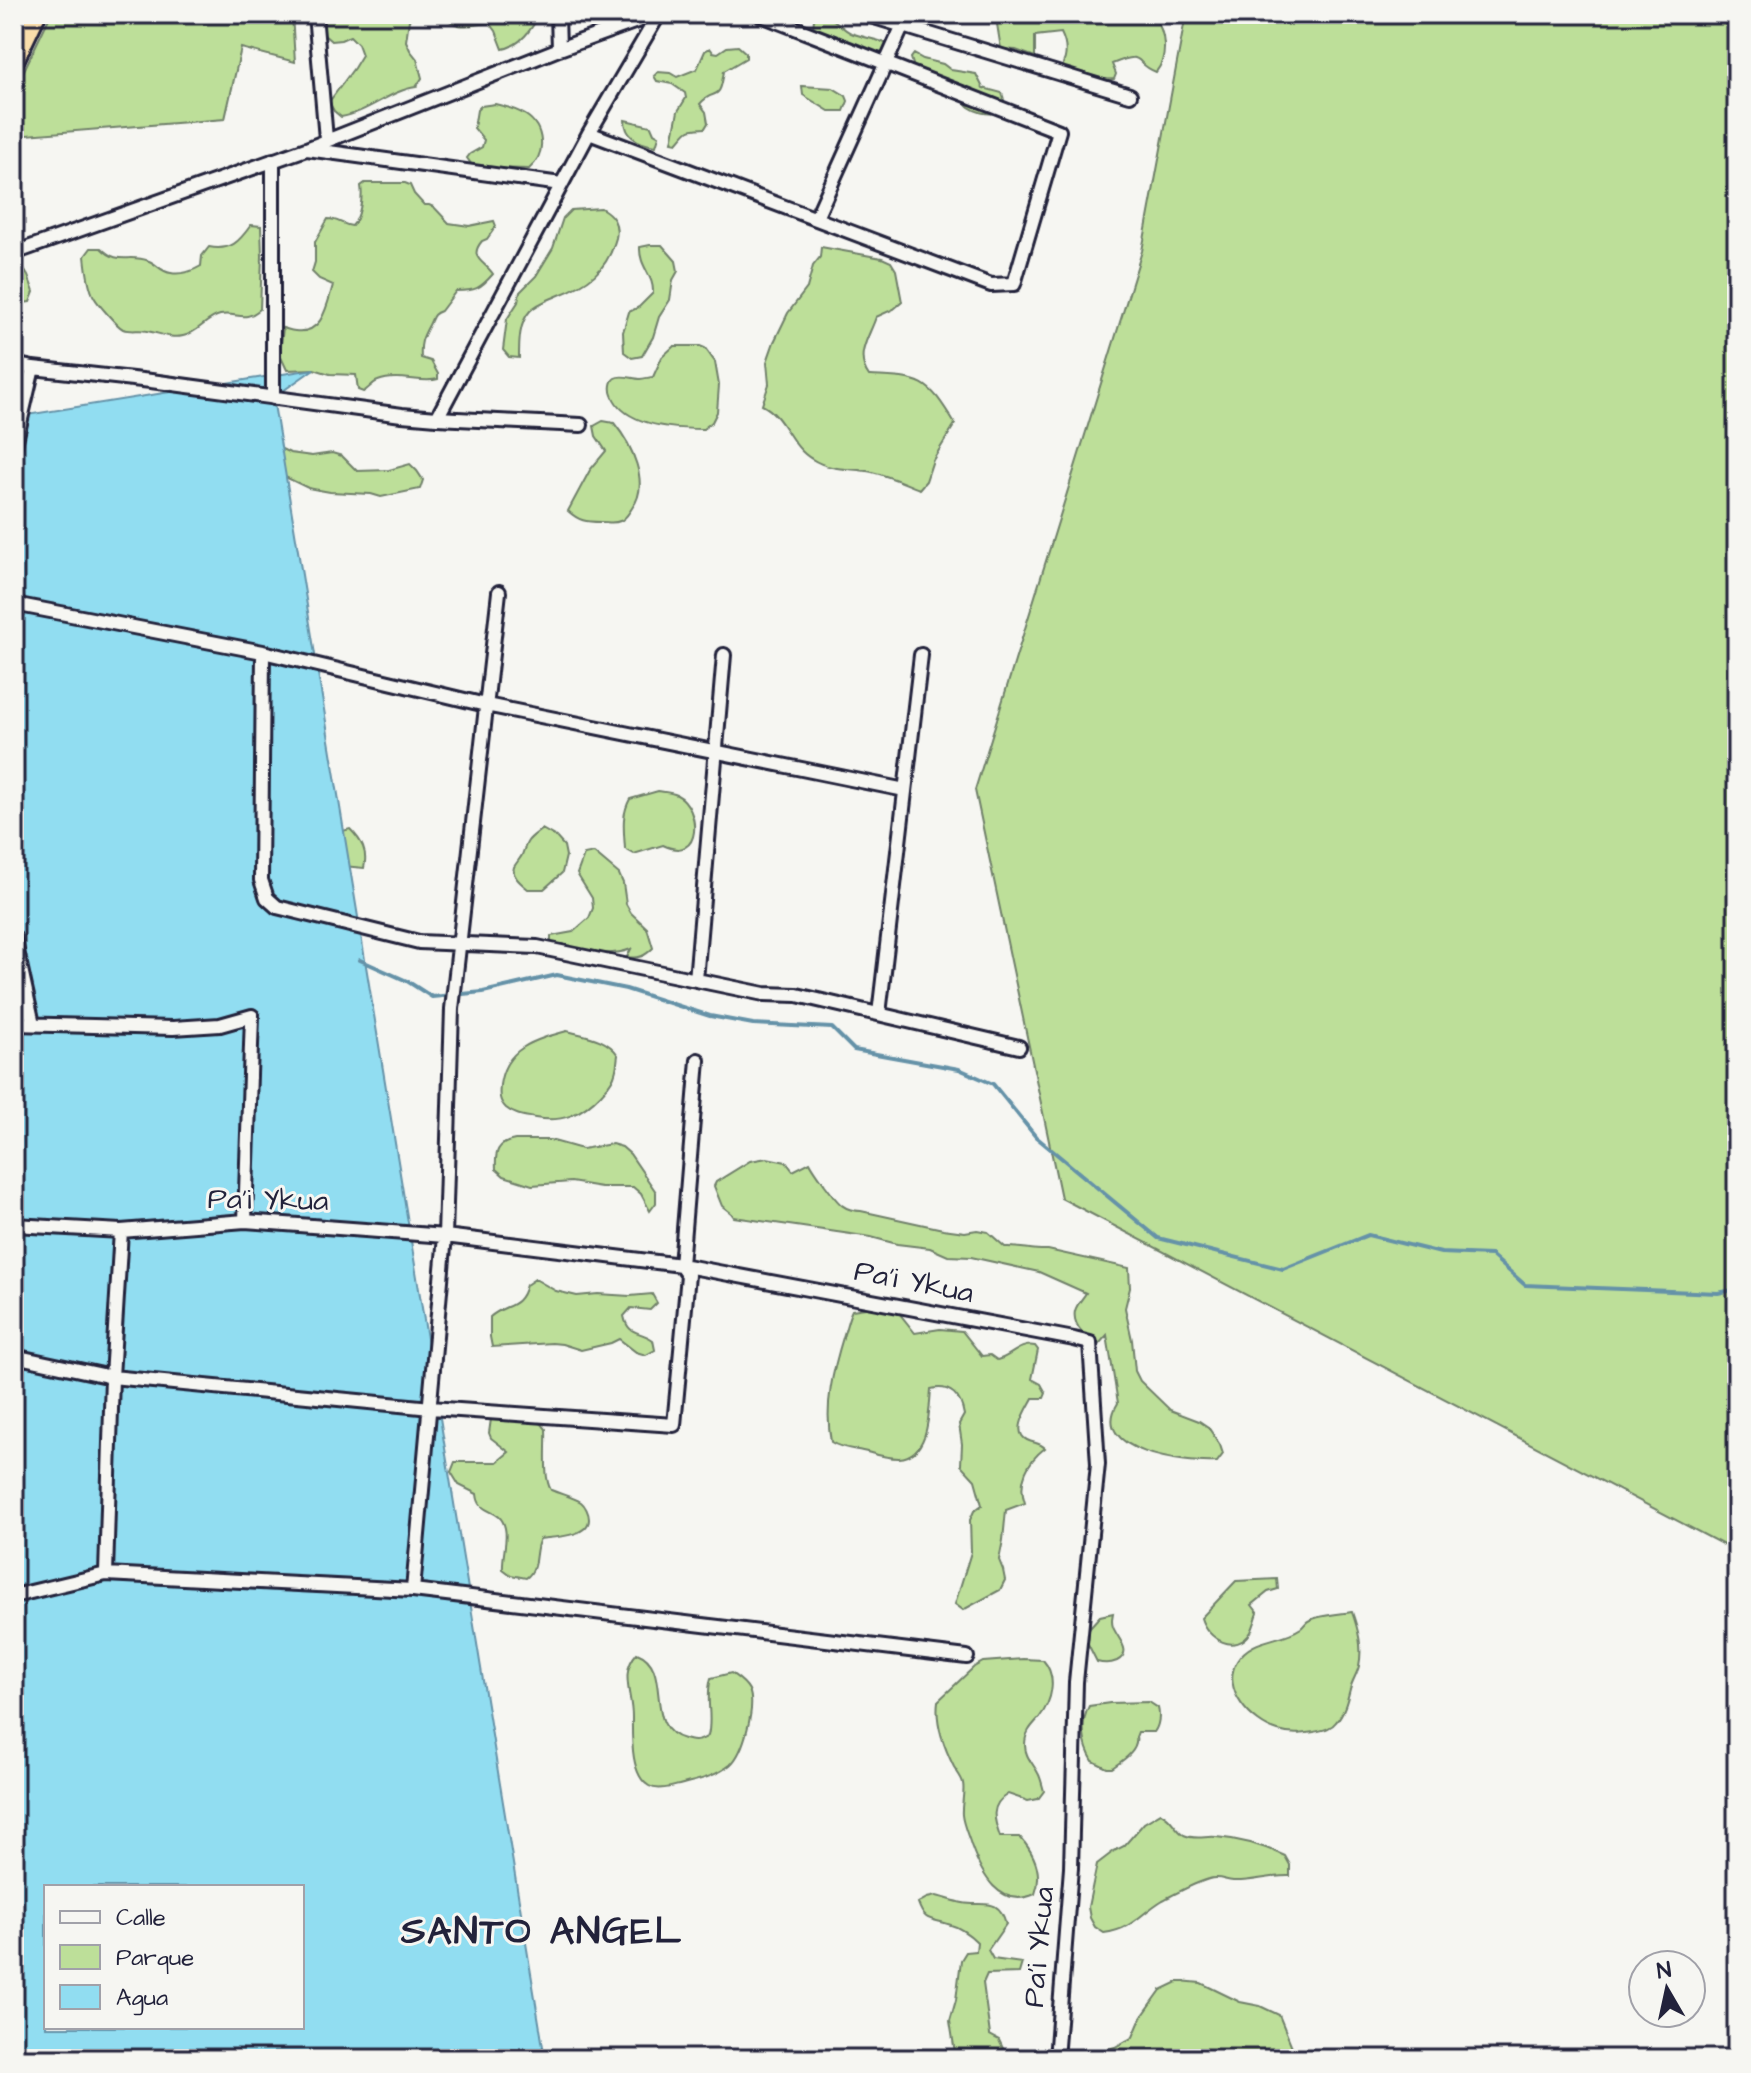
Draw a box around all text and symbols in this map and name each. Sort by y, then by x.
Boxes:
street label: Pa'i Ykua [207,1178,329,1222]
street label: Pa'i Ykua [851,1250,977,1314]
legend [44,1885,304,2029]
street label: Pa'i Ykua [1013,1885,1065,2009]
text: Calle [116,1901,166,1935]
district label: SANTO ANGEL [400,1906,683,1958]
text: Parque [116,1941,194,1975]
north arrow [1627,1949,1707,2029]
text: N [1655,1954,1674,1987]
text: Agua [116,1981,168,2016]

